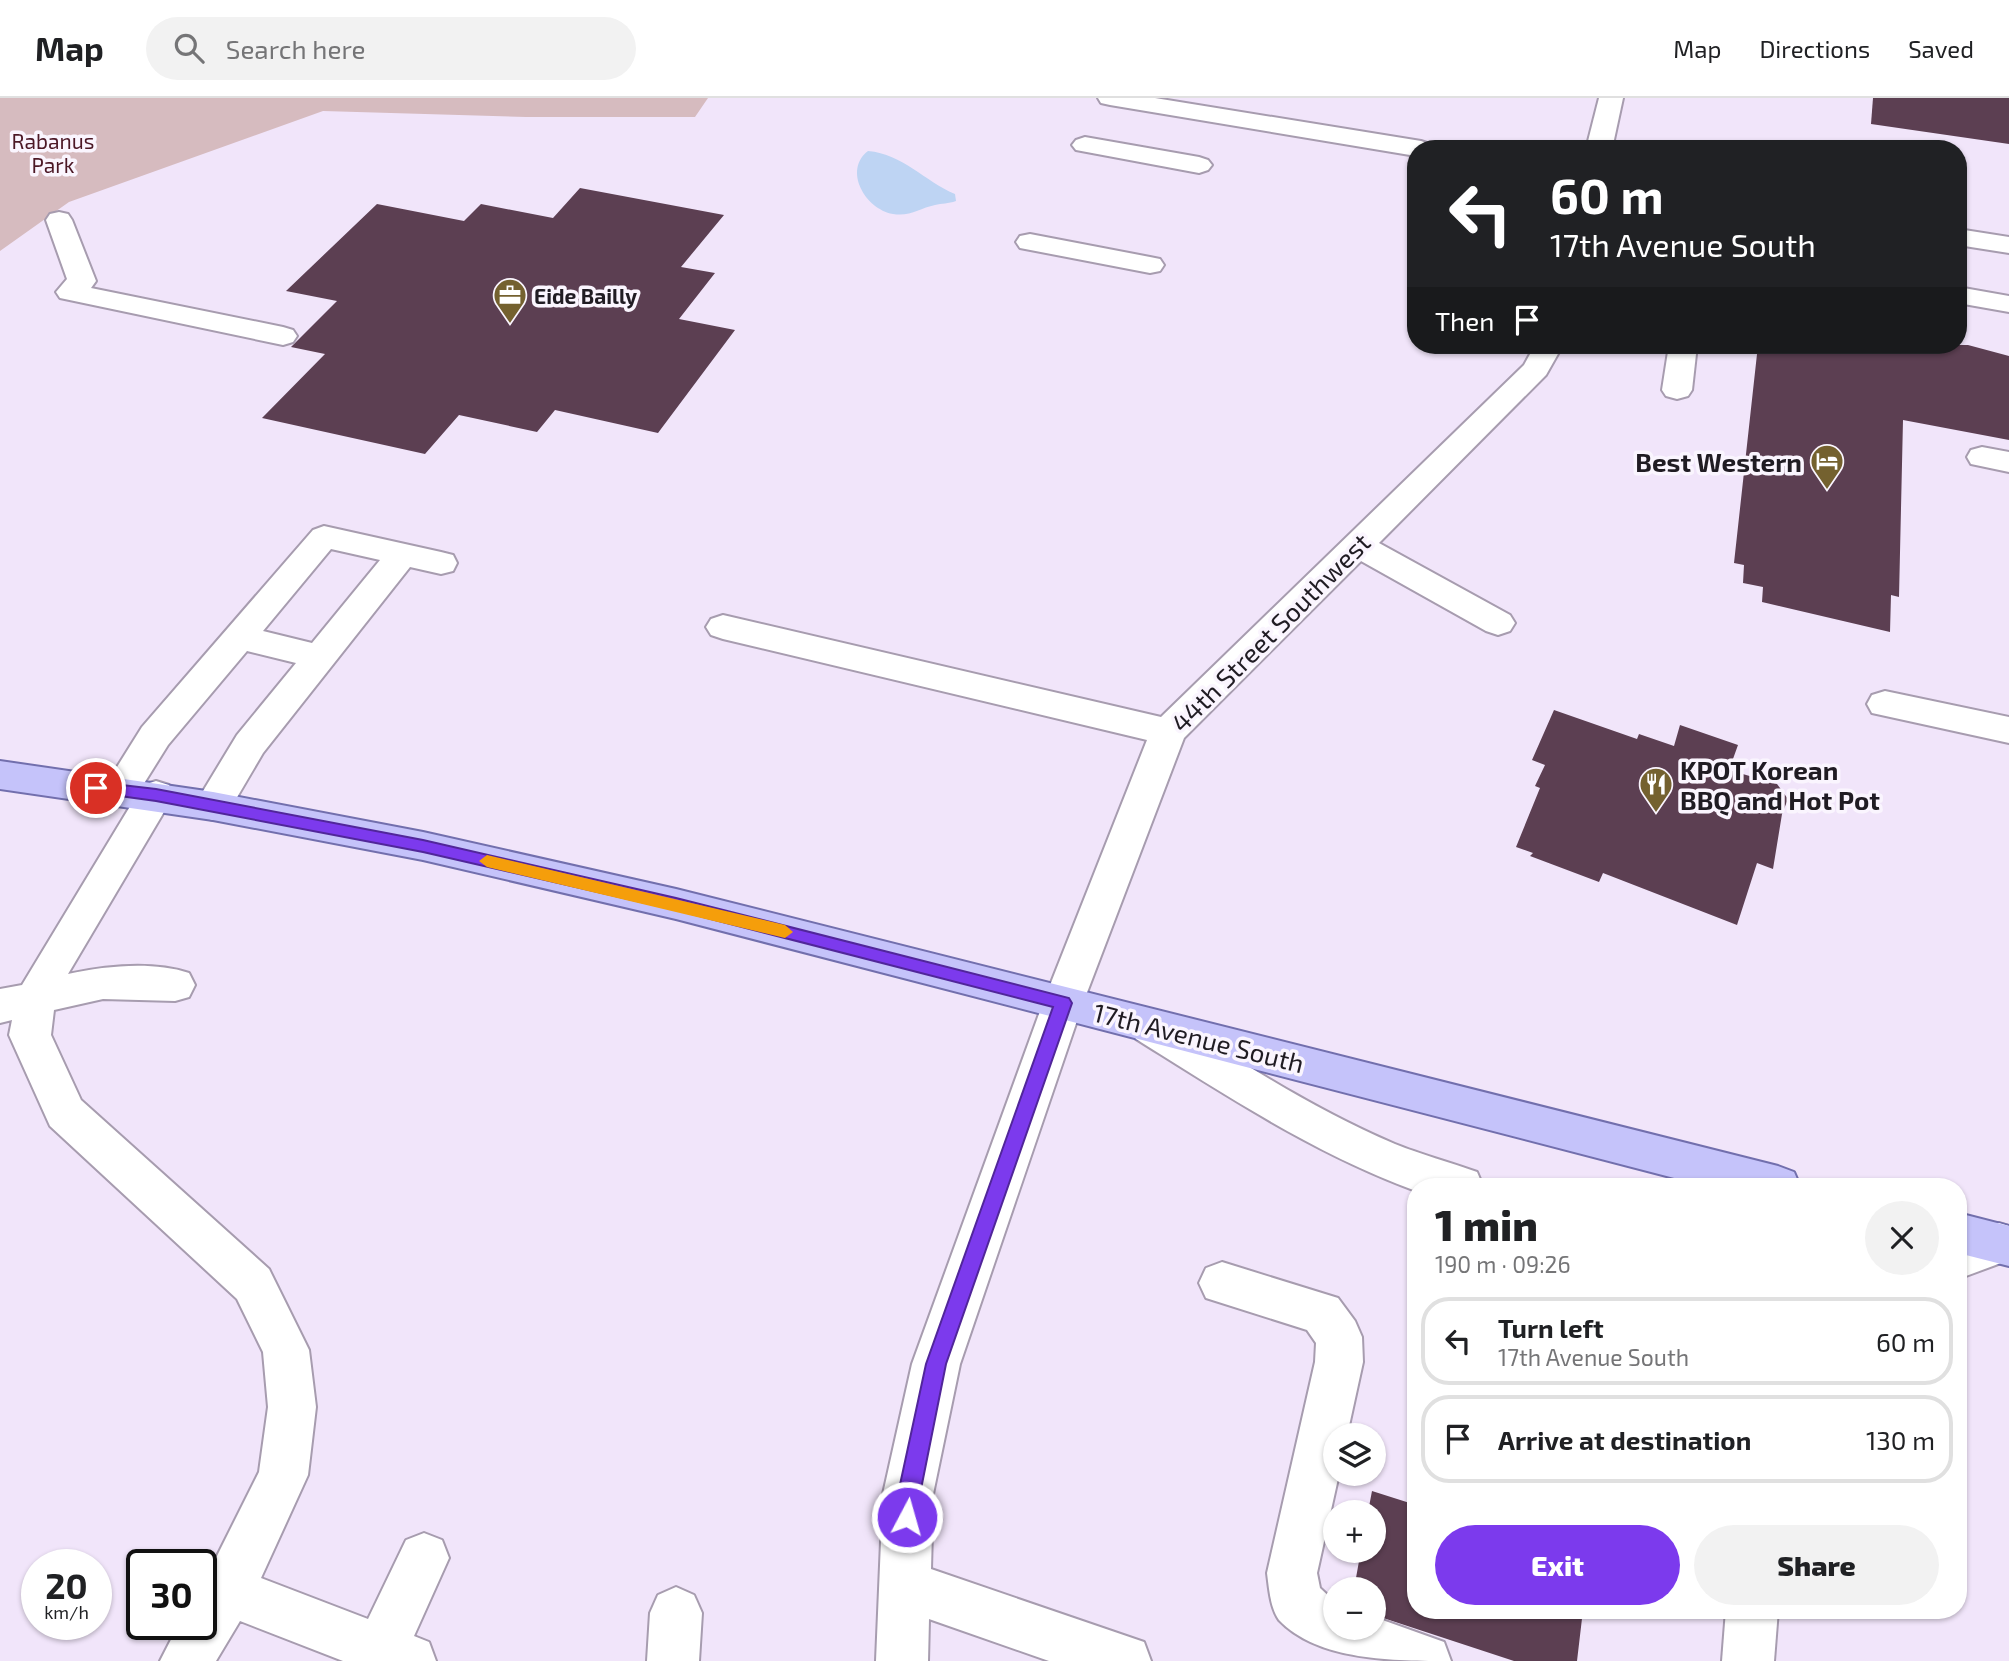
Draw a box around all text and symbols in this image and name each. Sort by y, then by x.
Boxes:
search box [146,17,636,80]
text: Map [35,28,104,68]
icon: search [170,29,208,67]
text: Search here [226,33,365,64]
text: Map [1673,34,1721,63]
text: Directions [1759,34,1870,63]
text: Saved [1908,34,1974,63]
park label: Rabanus Park [12,128,94,177]
text: 60 m [1550,165,1664,224]
icon: left [1435,168,1526,259]
text: 17th Avenue South [1550,225,1816,263]
office icon: Eide Bailly [491,276,529,325]
place label: Eide Bailly [534,283,637,309]
icon: arrive [1508,301,1546,339]
text: Then [1435,305,1494,336]
hotel icon: Best Western [1808,442,1846,491]
place label: Best Western [1635,446,1802,477]
street label: 44th Street Southwest [1164,526,1376,738]
place label: KPOT Korean BBQ and Hot Pot [1680,754,1880,816]
pin [66,758,126,818]
restaurant icon: KPOT Korean BBQ and Hot Pot [1637,765,1675,814]
icon: arrive [77,769,115,807]
street label: 17th Avenue South [1090,996,1308,1078]
text: 1 min [1435,1199,1538,1249]
button: close [1865,1201,1939,1275]
text: 190 m · 09:26 [1435,1250,1571,1278]
text: Turn left [1498,1312,1604,1343]
icon: left [1439,1322,1477,1360]
text: 60 m [1876,1326,1935,1357]
text: 17th Avenue South [1498,1343,1689,1371]
icon: arrive [1439,1420,1477,1458]
map controls [1323,1423,1386,1640]
button: layers [1323,1423,1386,1486]
text: Arrive at destination [1498,1424,1751,1455]
text: 130 m [1866,1424,1935,1455]
position arrow [870,1480,944,1554]
button: + [1323,1500,1386,1563]
button: Exit [1435,1525,1680,1605]
button: Share [1694,1525,1939,1605]
speed limit sign: 30 [126,1549,217,1640]
text: 20 [45,1564,88,1606]
button: − [1323,1577,1386,1640]
text: km/h [44,1601,89,1623]

